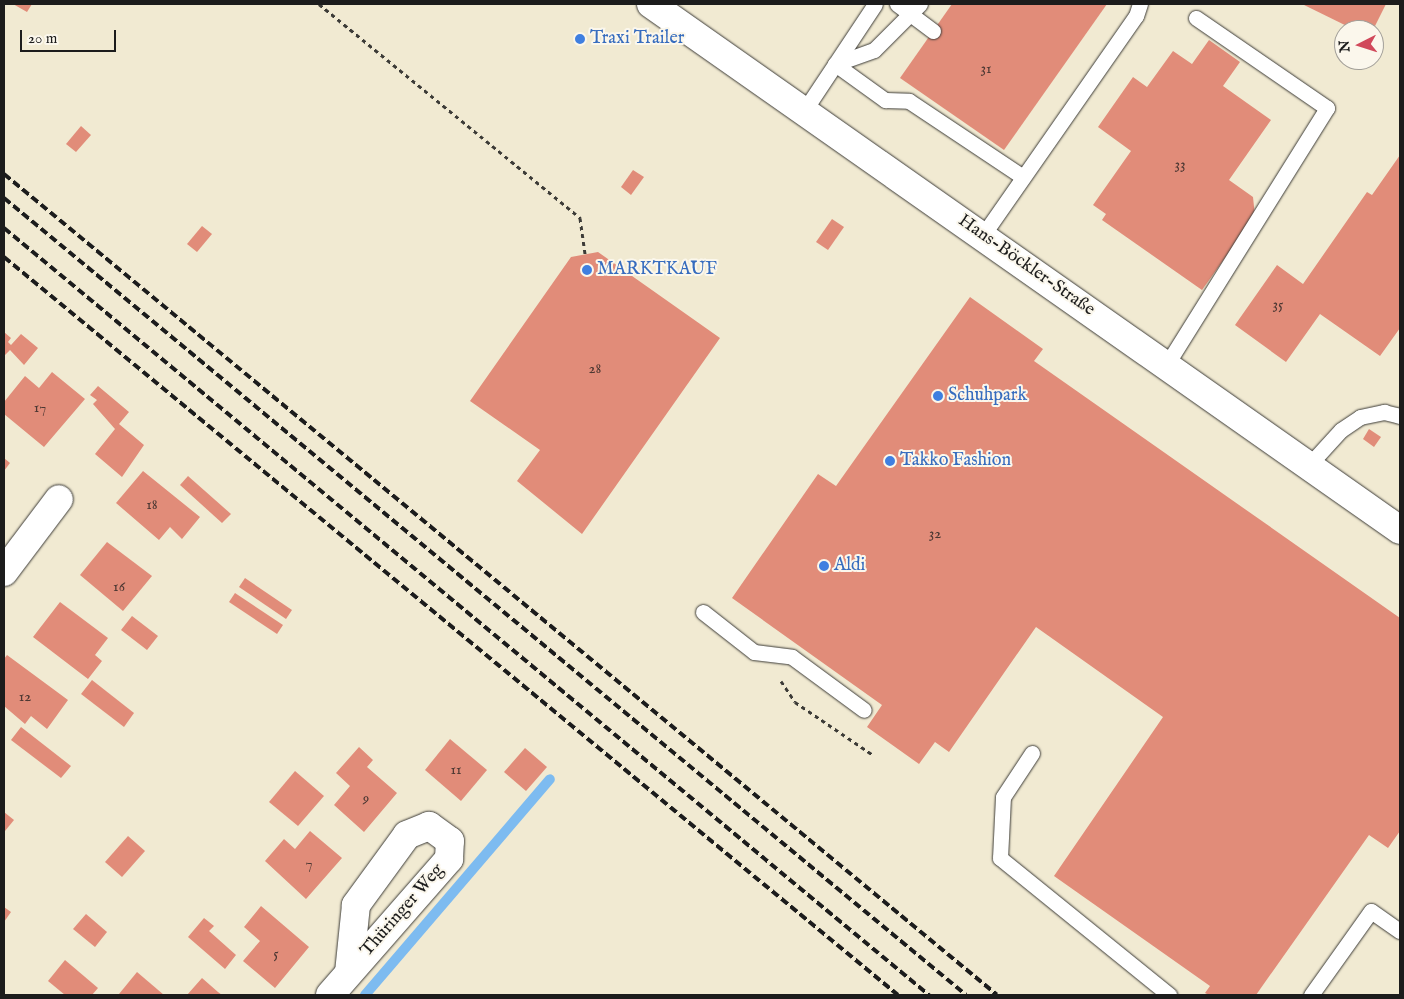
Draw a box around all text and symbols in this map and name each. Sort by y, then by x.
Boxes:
scale bar [22,20,119,52]
north arrow [1334,20,1384,70]
place label: Traxi Trailer [590,28,684,50]
text: 20 m [28,29,57,48]
marker: Traxi Trailer [574,33,586,45]
text: N [1336,39,1355,53]
house number: 31 [980,60,992,78]
house number: 33 [1174,156,1186,174]
street label: Hans-Böckler-Straße [953,211,1099,321]
place label: MARKTKAUF [597,259,717,281]
marker: MARKTKAUF [581,264,593,276]
house number: 35 [1272,296,1284,314]
house number: 28 [589,360,601,378]
place label: Schuhpark [948,385,1027,407]
marker: Schuhpark [932,390,944,402]
house number: 17 [34,399,46,417]
place label: Takko Fashion [900,450,1011,472]
marker: Takko Fashion [884,455,896,467]
house number: 18 [146,496,158,514]
house number: 32 [929,525,941,543]
place label: Aldi [834,555,865,577]
marker: Aldi [818,560,830,572]
house number: 16 [113,578,125,596]
house number: 12 [19,688,31,706]
house number: 11 [450,761,462,779]
house number: 9 [363,790,369,808]
house number: 7 [305,855,313,873]
street label: Thüringer Weg [357,860,449,962]
house number: 5 [273,945,279,963]

